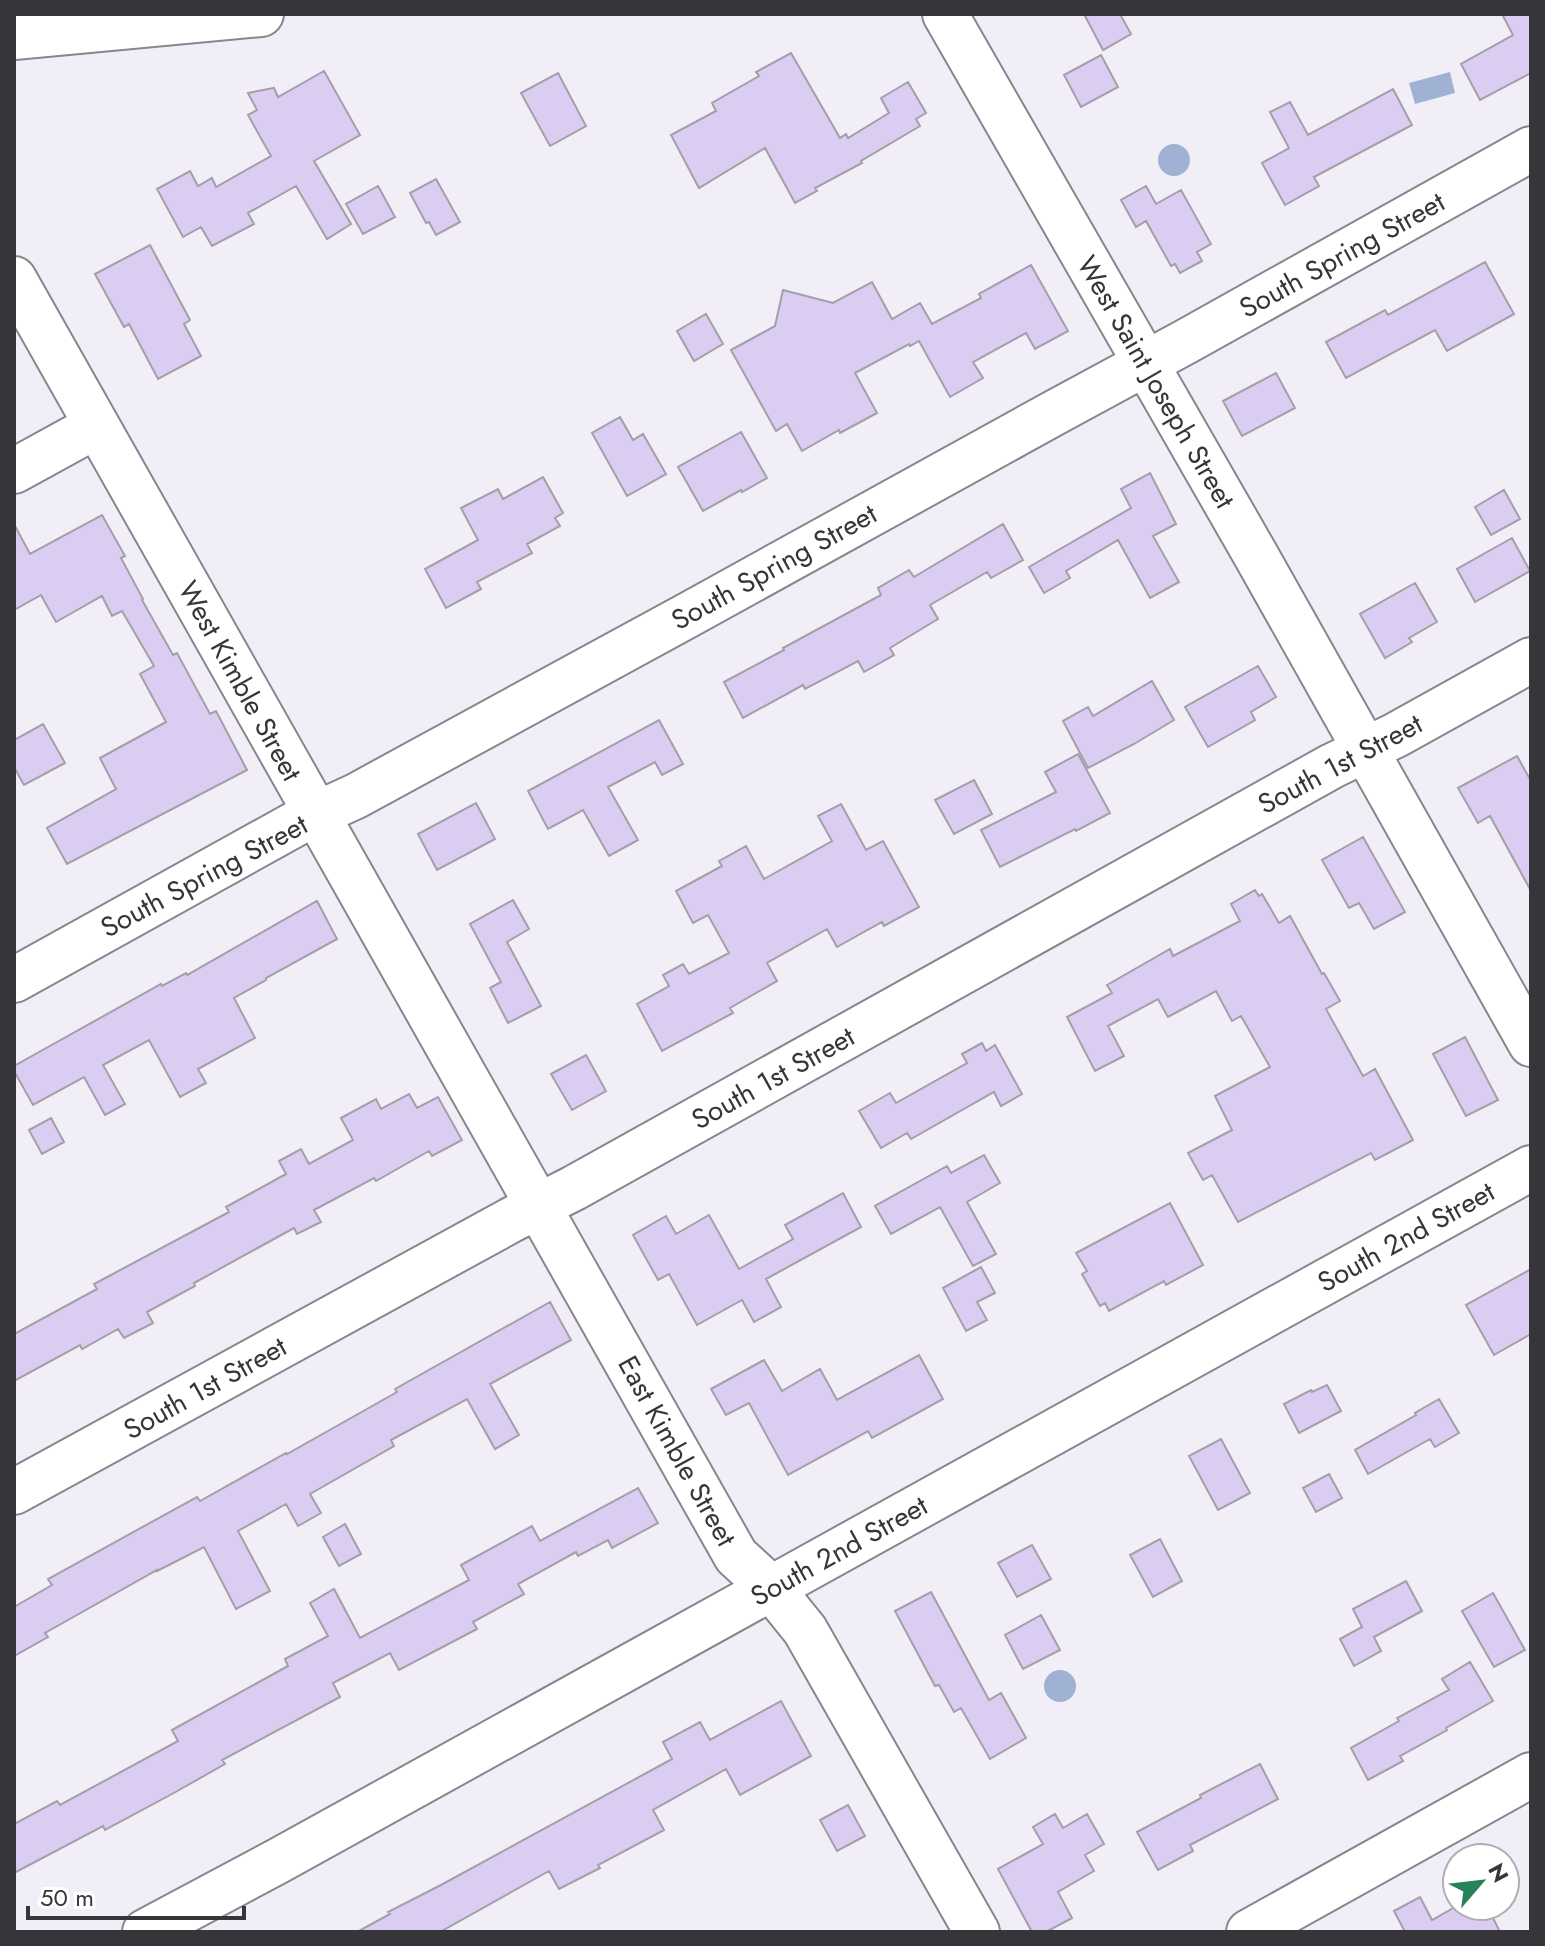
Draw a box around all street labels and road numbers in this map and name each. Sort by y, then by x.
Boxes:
street label: South Spring Street [1232,181,1452,328]
street label: West Saint Joseph Street [1067,248,1245,516]
street label: South Spring Street [664,493,884,640]
street label: West Kimble Street [168,573,312,789]
street label: South 1st Street [1250,703,1430,825]
street label: South Spring Street [93,804,315,948]
street label: South 1st Street [684,1016,862,1140]
street label: South 2nd Street [1310,1171,1502,1303]
street label: South 1st Street [116,1326,294,1450]
street label: East Kimble Street [608,1348,747,1554]
street label: South 2nd Street [743,1485,935,1617]

